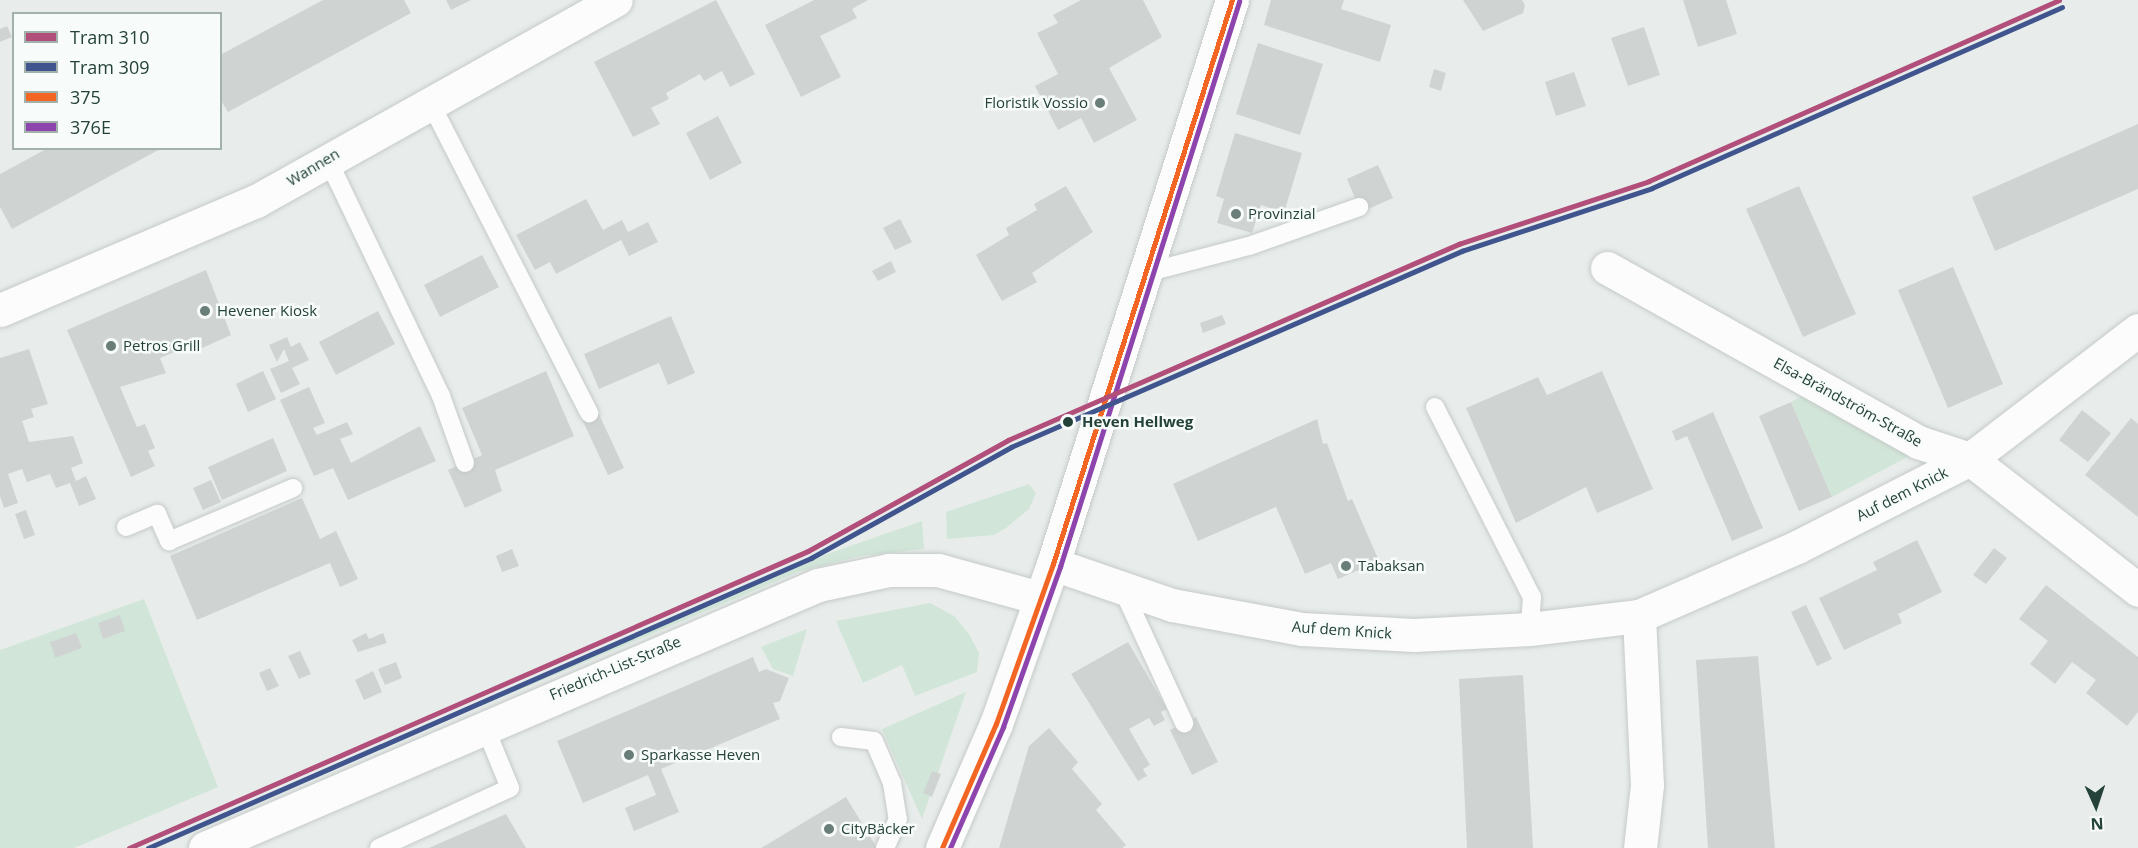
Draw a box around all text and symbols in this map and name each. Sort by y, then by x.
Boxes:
legend [12,12,222,150]
text: Tram 310 [70,25,150,49]
text: Tram 309 [70,55,150,79]
text: 375 [70,85,101,109]
place label: Floristik Vossio [984,94,1088,112]
marker: Floristik Vossio [1093,96,1107,110]
text: 376E [70,115,111,139]
street label: Wannen [283,144,343,190]
place label: Provinzial [1248,205,1316,223]
marker: Provinzial [1229,207,1243,221]
place label: Hevener Kiosk [217,302,317,320]
marker: Hevener Kiosk [198,304,212,318]
place label: Petros Grill [123,337,200,355]
marker: Petros Grill [104,339,118,353]
street label: Elsa-Brändström-Straße [1771,354,1925,450]
marker: Heven Hellweg [1059,413,1077,431]
place label: Heven Hellweg [1082,413,1193,431]
street label: Auf dem Knick [1853,463,1951,525]
place label: Tabaksan [1358,557,1425,575]
marker: Tabaksan [1339,559,1353,573]
street label: Auf dem Knick [1291,618,1393,642]
street label: Friedrich-List-Straße [547,632,683,704]
place label: Sparkasse Heven [641,746,760,764]
marker: Sparkasse Heven [622,748,636,762]
north arrow [2066,776,2126,836]
text: N [2090,813,2104,835]
place label: CityBäcker [841,820,915,838]
marker: CityBäcker [822,822,836,836]

